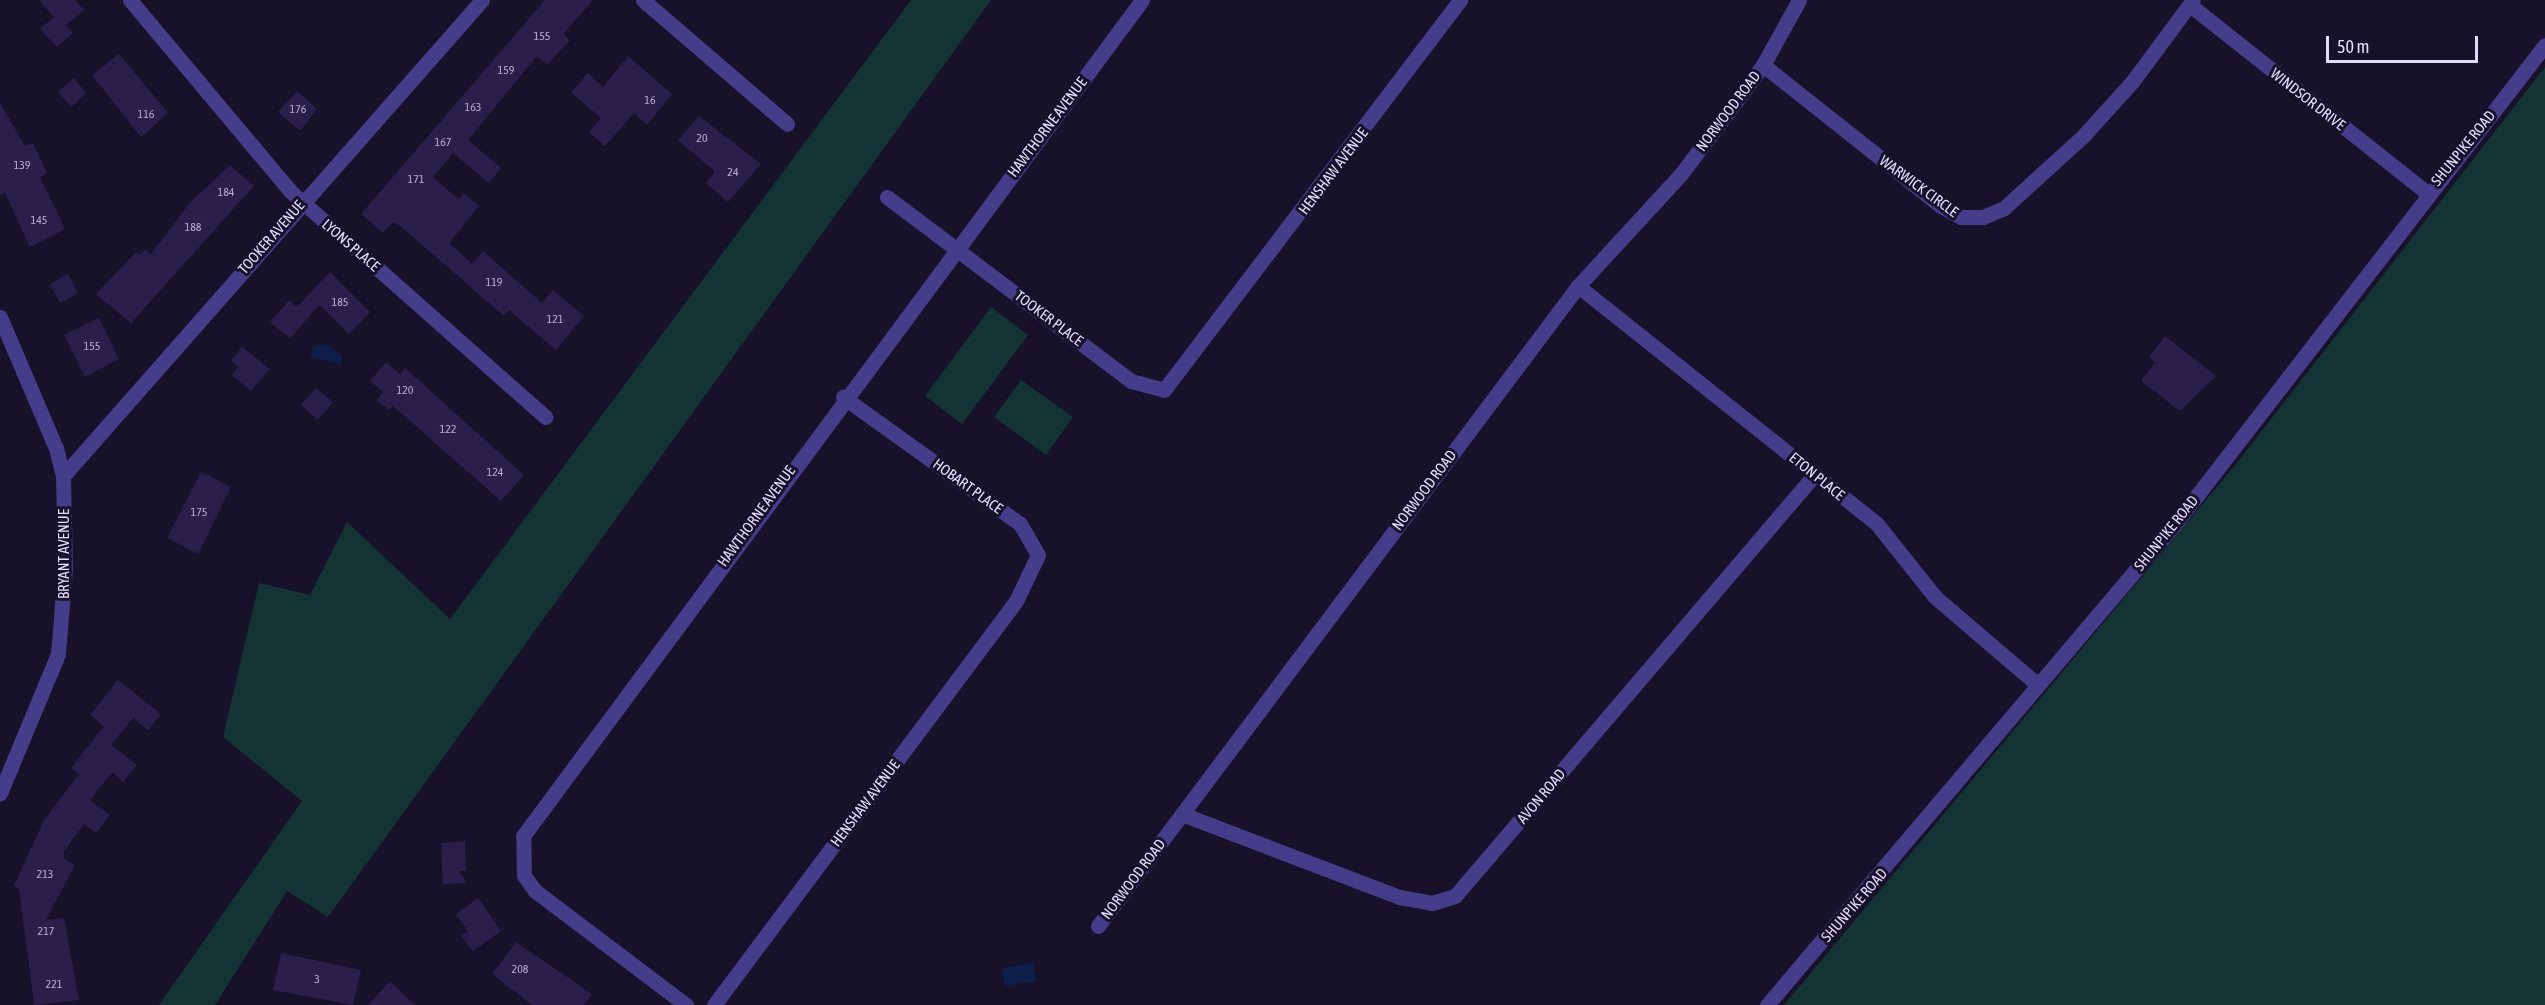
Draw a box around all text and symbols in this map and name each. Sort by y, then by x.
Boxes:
scale bar [2329,24,2480,62]
house number: 155 [534,30,550,44]
text: 50 m [2337,36,2369,57]
house number: 159 [498,64,514,78]
street label: WINDSOR DRIVE [2267,64,2349,134]
street label: NORWOOD ROAD [1692,67,1764,155]
street label: HAWTHORNE AVENUE [1004,74,1090,180]
house number: 16 [644,94,656,108]
house number: 163 [465,101,481,115]
house number: 176 [290,103,306,117]
street label: SHUNPIKE ROAD [2427,107,2499,189]
house number: 116 [138,108,154,122]
street label: HENSHAW AVENUE [1295,124,1371,218]
house number: 20 [696,132,708,146]
house number: 167 [435,136,451,150]
street label: WARWICK CIRCLE [1876,151,1962,221]
house number: 139 [14,159,30,173]
house number: 24 [727,166,739,180]
house number: 171 [408,173,424,187]
house number: 184 [218,186,234,200]
street label: TOOKER AVENUE [234,196,308,278]
house number: 145 [31,214,47,228]
street label: LYONS PLACE [318,215,384,275]
house number: 188 [185,221,201,235]
house number: 119 [486,276,502,290]
street label: TOOKER PLACE [1011,287,1087,349]
house number: 185 [332,296,348,310]
house number: 121 [547,313,563,327]
house number: 155 [84,340,100,354]
house number: 120 [397,384,413,398]
house number: 122 [440,423,456,437]
street label: NORWOOD ROAD [1388,446,1460,534]
street label: ETON PLACE [1786,448,1848,504]
street label: HOBART PLACE [930,455,1006,517]
street label: HAWTHORNE AVENUE [713,462,799,570]
house number: 124 [487,466,503,480]
street label: SHUNPIKE ROAD [2130,492,2202,574]
house number: 175 [191,506,207,520]
street label: BRYANT AVENUE [55,509,73,599]
street label: HENSHAW AVENUE [827,756,903,850]
street label: AVON ROAD [1513,765,1569,827]
street label: NORWOOD ROAD [1097,835,1169,923]
street label: SHUNPIKE ROAD [1817,865,1891,945]
house number: 213 [37,868,53,882]
house number: 217 [38,925,54,939]
house number: 208 [512,963,528,977]
house number: 3 [314,973,320,987]
house number: 221 [46,978,62,992]

